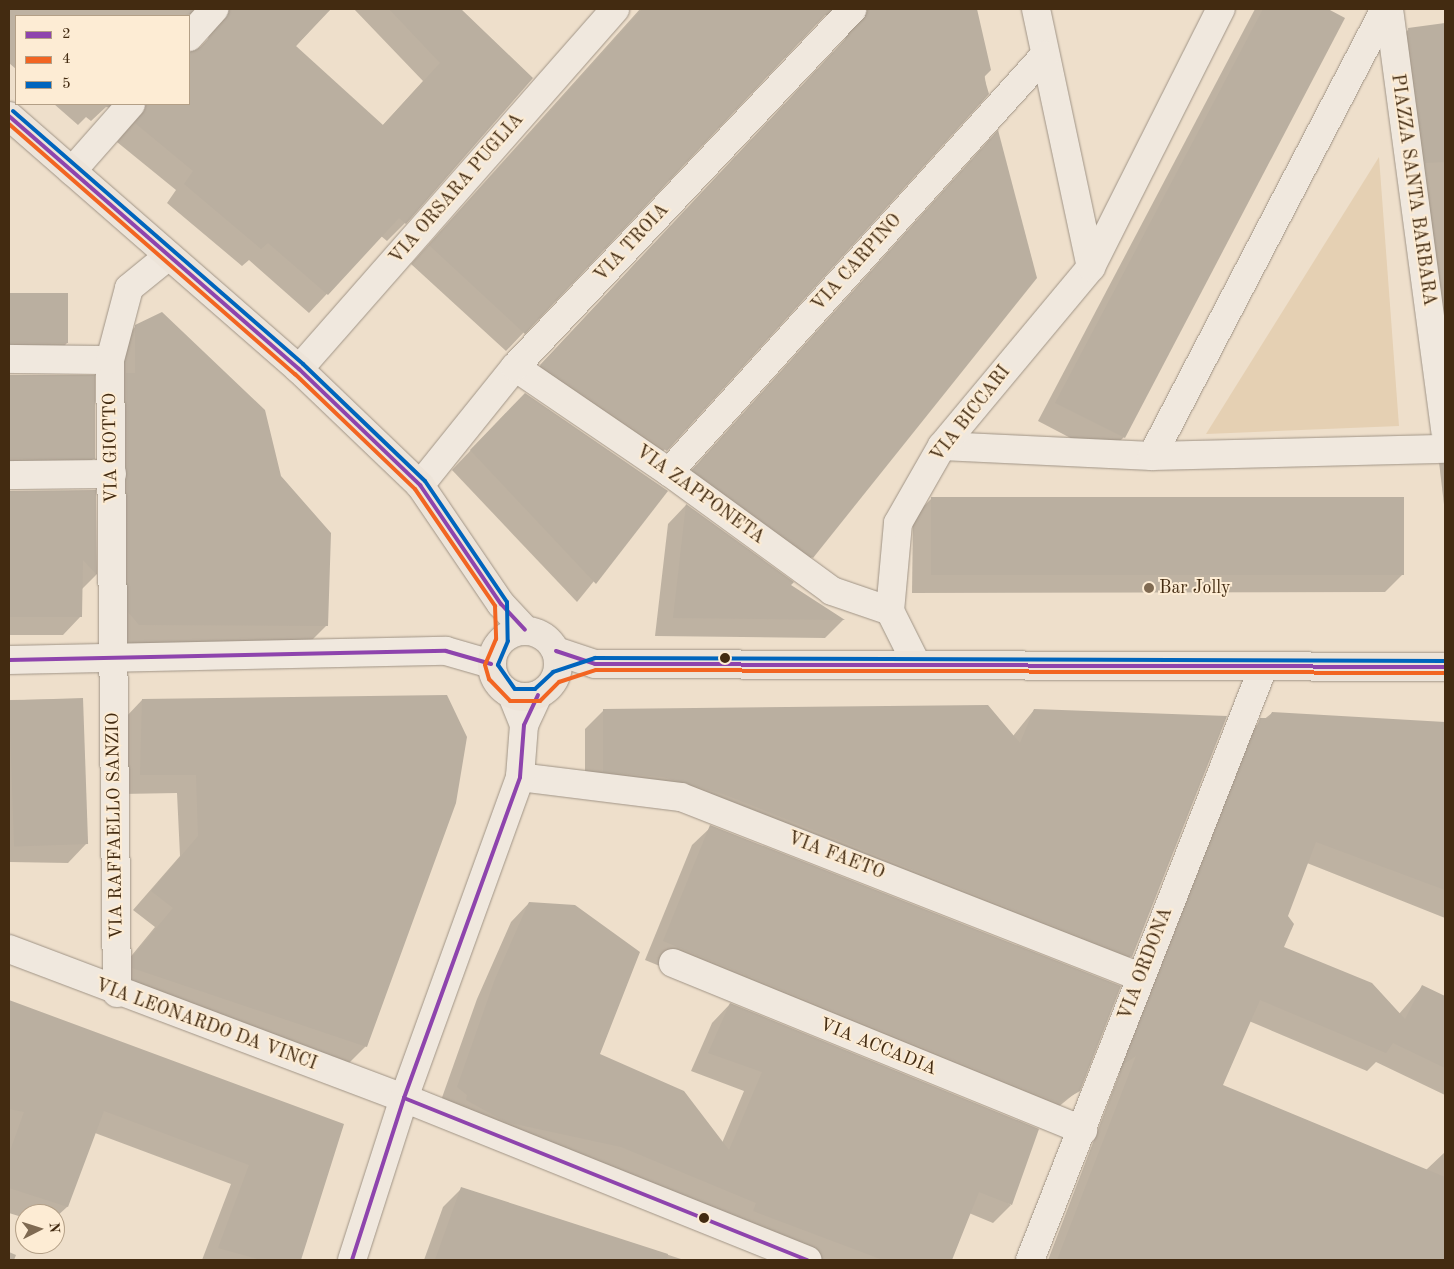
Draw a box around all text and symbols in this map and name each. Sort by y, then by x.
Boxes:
legend [15,15,190,105]
text: 2 [62,27,71,42]
text: 4 [62,52,71,67]
street label: PIAZZA SANTA BARBARA [1386,72,1440,308]
text: 5 [62,77,71,92]
street label: VIA ORSARA PUGLIA [386,109,528,269]
street label: VIA TROIA [590,199,674,287]
street label: VIA CARPINO [808,210,906,316]
street label: VIA BICCARI [927,362,1015,466]
street label: VIA GIOTTO [99,392,123,504]
street label: VIA ZAPPONETA [631,441,769,549]
place label: Bar Jolly [1159,577,1231,599]
marker: Bar Jolly [1143,582,1155,594]
unlabelled marker [720,653,730,663]
street label: VIA RAFFAELLO SANZIO [102,712,128,940]
street label: VIA FAETO [785,828,887,884]
street label: VIA ORDONA [1115,905,1177,1023]
street label: VIA LEONARDO DA VINCI [92,975,320,1075]
street label: VIA ACCADIA [816,1014,940,1080]
north arrow [15,1204,65,1254]
unlabelled marker [699,1213,709,1223]
text: N [47,1222,61,1234]

